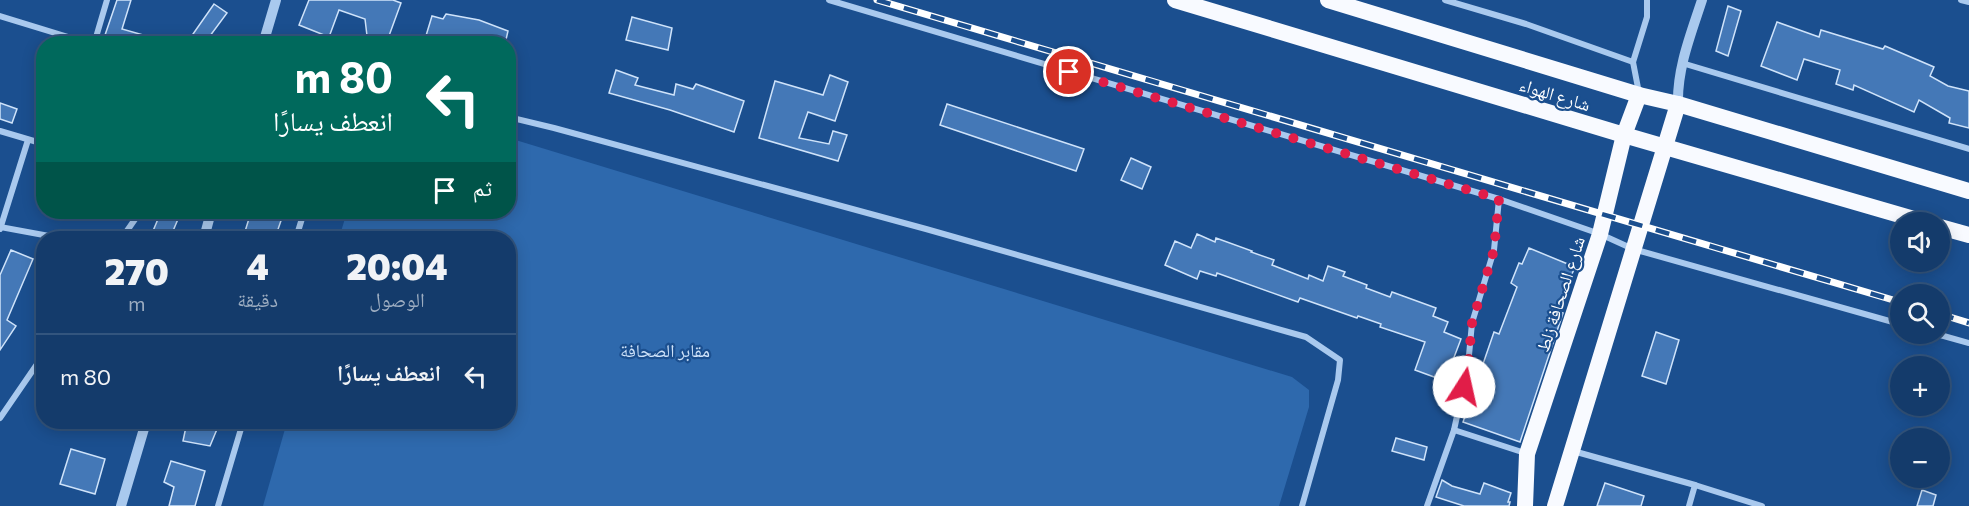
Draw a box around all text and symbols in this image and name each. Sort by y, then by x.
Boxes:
pin [1043,46,1094,97]
text: 80 m [294,50,393,102]
icon: arrive [1052,55,1085,88]
icon: left [414,60,492,138]
street label: شارع الهواء [1516,73,1593,116]
text: انعطف يسارًا [273,104,393,137]
icon: arrive [428,174,461,207]
text: ثم [473,174,492,201]
map controls [1890,212,1950,488]
button: sound [1890,212,1950,272]
street label: شارع الصحافة زلط [1531,233,1590,355]
text: 4 [246,243,269,287]
text: 20:04 [346,243,448,287]
text: 270 [104,248,169,292]
button: search [1890,284,1950,344]
text: دقيقة [237,287,278,311]
text: الوصول [369,287,425,311]
text: m [128,291,145,315]
park label: مقابر الصحافة [620,339,710,362]
position arrow [1432,355,1496,419]
button: + [1890,356,1950,416]
text: انعطف يسارًا [337,359,441,386]
icon: left [459,360,492,393]
text: 80 m [60,363,111,390]
button: − [1890,428,1950,488]

